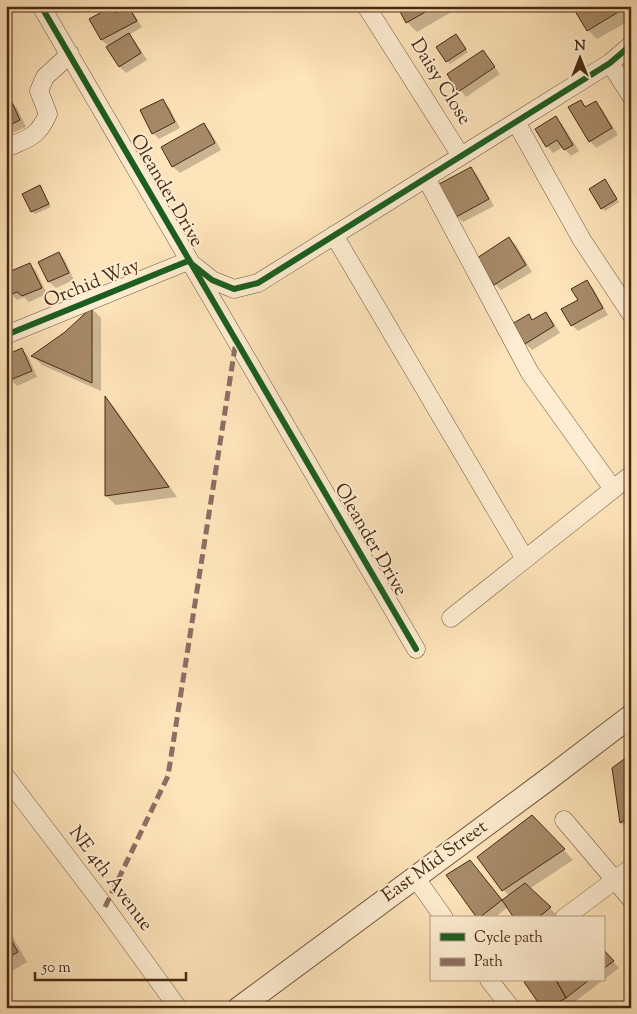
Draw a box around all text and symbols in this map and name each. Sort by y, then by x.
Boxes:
north arrow [554,32,604,82]
street label: Daisy Close [403,34,477,131]
text: N [574,37,586,57]
street label: Oleander Drive [123,130,209,253]
street label: Orchid Way [40,252,144,315]
street label: Oleander Drive [327,479,413,602]
street label: East Mid Street [377,814,494,910]
street label: NE 4th Avenue [62,821,159,937]
legend [430,916,604,982]
text: Cycle path [474,928,543,949]
scale bar [35,949,186,981]
text: Path [474,952,503,973]
text: 50 m [41,958,71,979]

